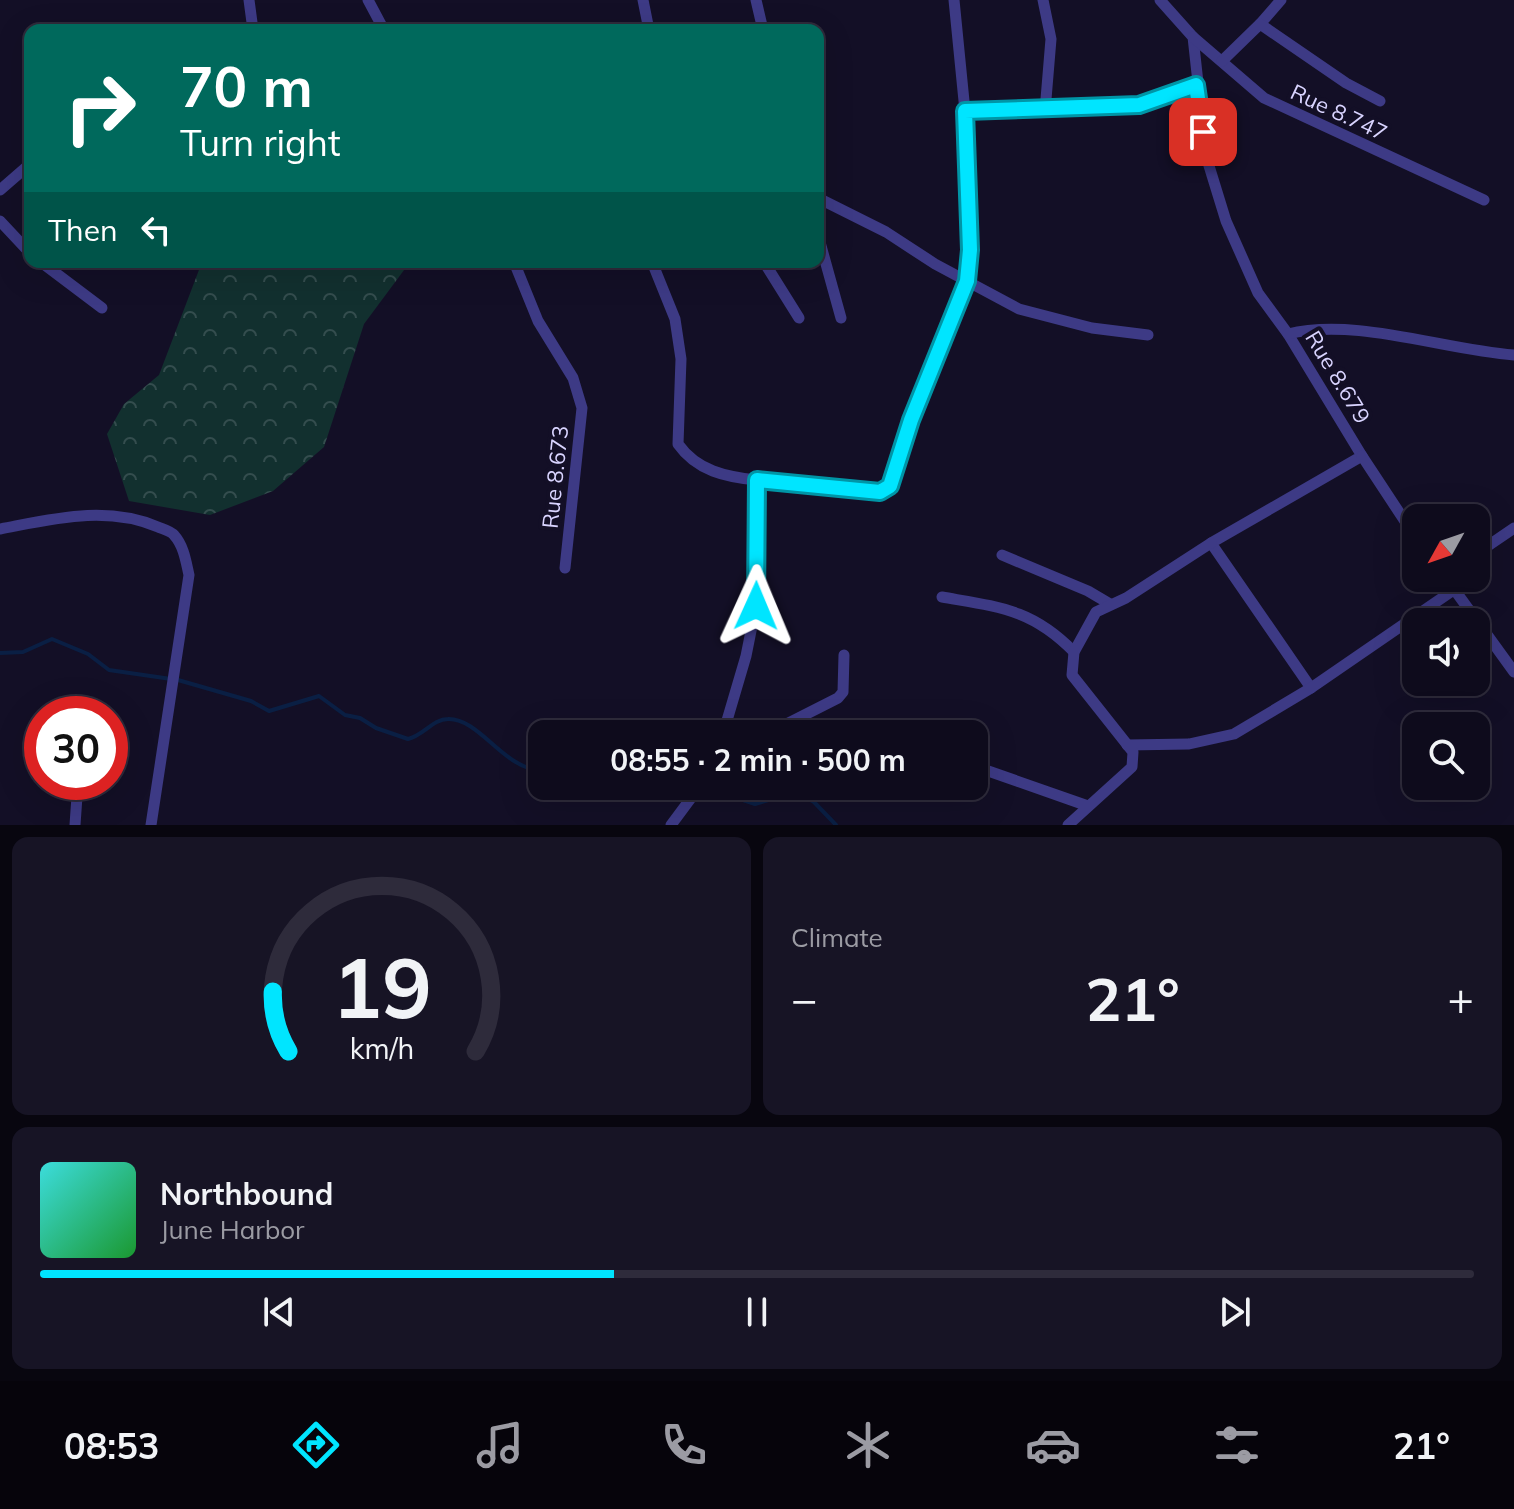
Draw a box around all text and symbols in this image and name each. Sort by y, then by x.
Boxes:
text: 70 m [180,51,313,121]
icon: right [48,56,152,160]
street label: Rue 8.747 [1286,77,1392,147]
pin [1169,98,1237,166]
icon: arrive [1181,110,1225,154]
text: Turn right [180,120,341,165]
icon: left [134,208,178,252]
text: Then [48,211,118,249]
street label: Rue 8.679 [1299,325,1377,429]
street label: Rue 8.673 [536,424,574,530]
north arrow [1402,504,1490,592]
map controls [1402,504,1490,800]
position arrow [714,564,798,648]
button: sound [1402,608,1490,696]
speed limit sign: 30 [24,696,128,800]
button: search [1402,712,1490,800]
text: 08:55 · 2 min · 500 m [610,741,906,779]
text: Climate [791,921,883,954]
text: 19 [332,934,431,1039]
text: 21° [1085,961,1180,1036]
text: − [791,971,817,1026]
text: + [1448,971,1474,1026]
text: km/h [349,1030,414,1066]
text: Northbound [160,1175,333,1213]
text: June Harbor [160,1213,305,1246]
icon: previous [257,1290,301,1334]
icon: pause [735,1290,779,1334]
icon: next [1213,1290,1257,1334]
icon: directions [288,1417,344,1473]
icon: music [472,1417,528,1473]
icon: phone [656,1417,712,1473]
icon: climate [840,1417,896,1473]
icon: car [1025,1417,1081,1473]
icon: filters [1209,1417,1265,1473]
text: 08:53 [64,1423,159,1468]
text: 21° [1393,1423,1450,1468]

